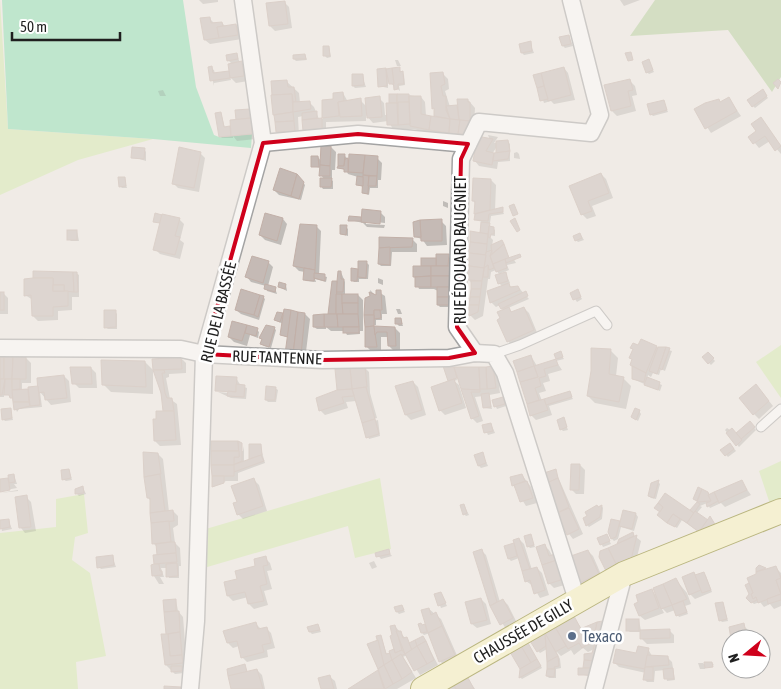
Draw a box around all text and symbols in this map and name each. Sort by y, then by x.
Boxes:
scale bar [12,10,120,42]
text: 50 m [20,18,47,35]
street label: RUE ÉDOUARD BAUGNIET [451,176,469,324]
street label: RUE DE LA BASSÉE [197,260,239,364]
street label: RUE TANTENNE [232,346,322,368]
street label: CHAUSSÉE DE GILLY [470,595,577,667]
place label: Texaco [582,627,623,645]
north arrow [721,629,771,679]
marker: Texaco [566,630,578,642]
text: N [725,652,743,664]

